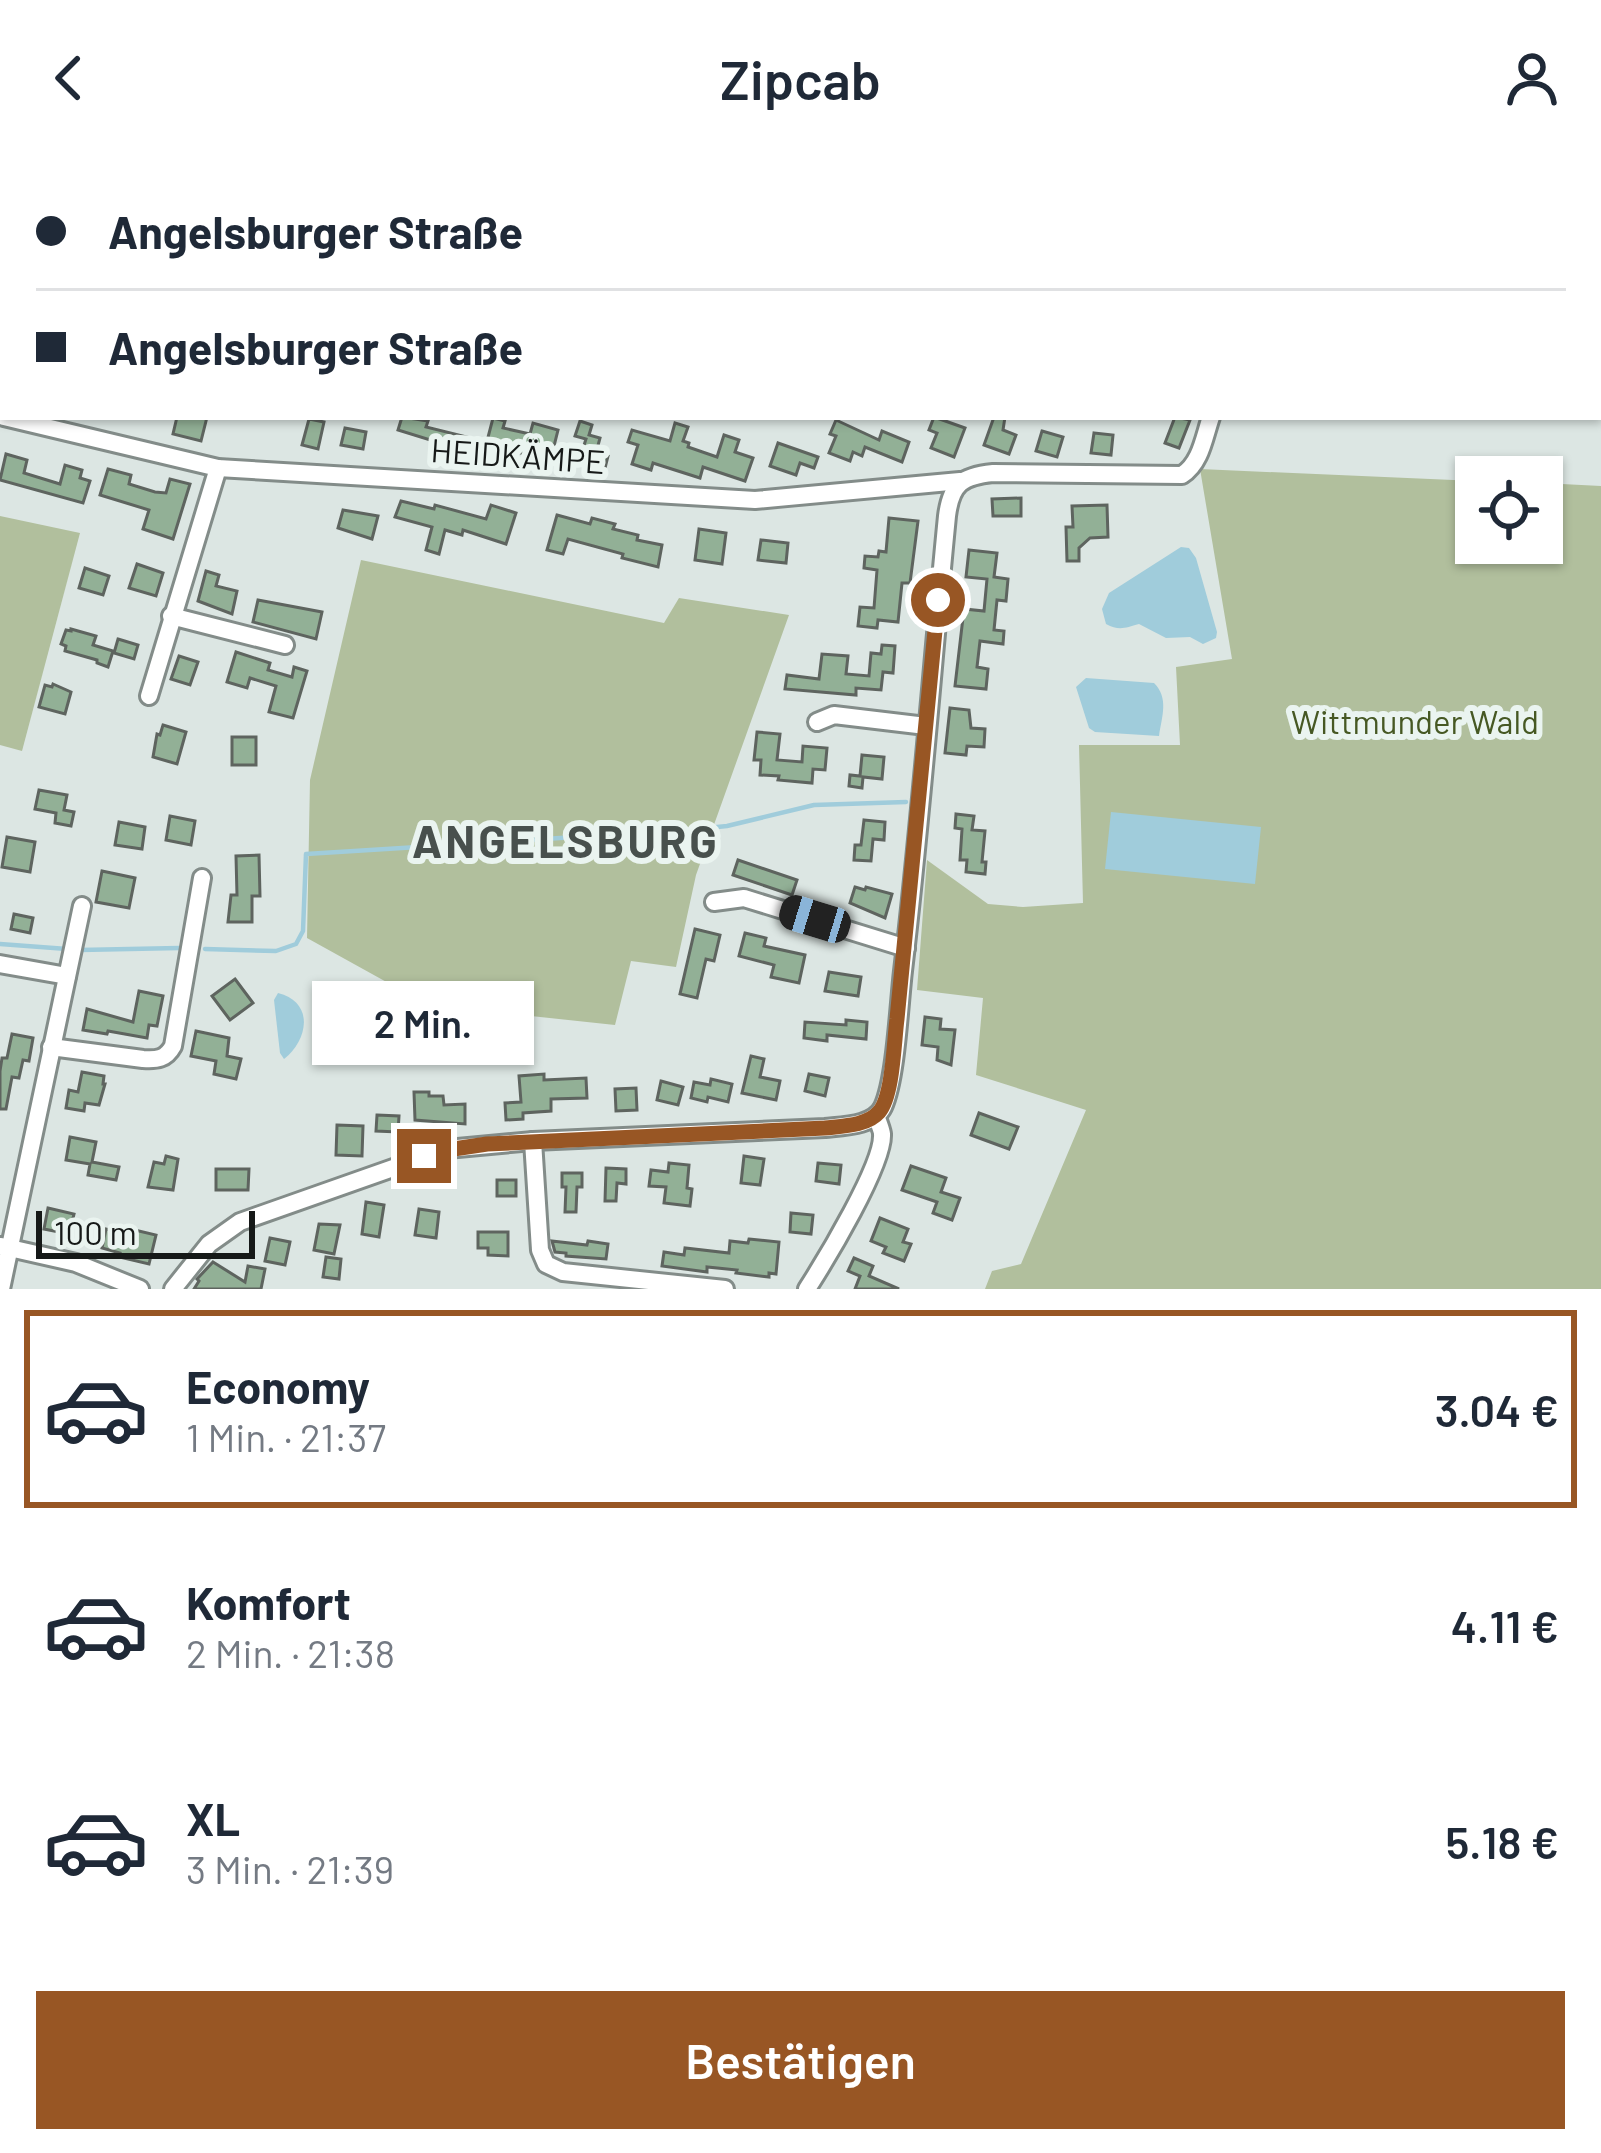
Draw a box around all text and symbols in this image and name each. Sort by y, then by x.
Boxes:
icon: back [36,45,102,111]
icon: person [1499,45,1565,111]
text: Zipcab [720,46,881,111]
text: Angelsburger Straße [108,204,523,258]
text: Angelsburger Straße [108,320,523,374]
street label: HEIDKÄMPE [429,429,607,481]
map controls [1455,456,1563,564]
button: locate [1455,456,1563,564]
route start [911,573,965,627]
park label: Wittmunder Wald [1291,701,1539,741]
district label: ANGELSBURG [412,813,720,867]
car [775,891,855,947]
callout: 2 Min. [313,982,535,1066]
text: 2 Min. [374,999,472,1046]
route end [397,1129,451,1183]
scale bar [36,1205,255,1258]
text: 100 m [54,1212,137,1252]
icon: car [42,1355,150,1463]
text: Economy [186,1359,370,1413]
text: 3.04 € [1435,1382,1559,1436]
text: 1 Min. · 21:37 [186,1413,386,1460]
icon: car [42,1571,150,1679]
text: Komfort [186,1575,351,1629]
text: 4.11 € [1451,1598,1559,1652]
text: 2 Min. · 21:38 [186,1629,395,1676]
icon: car [42,1787,150,1895]
text: XL [186,1791,240,1845]
text: 5.18 € [1445,1814,1559,1868]
text: 3 Min. · 21:39 [186,1845,394,1892]
button: Bestätigen [36,1991,1565,2129]

